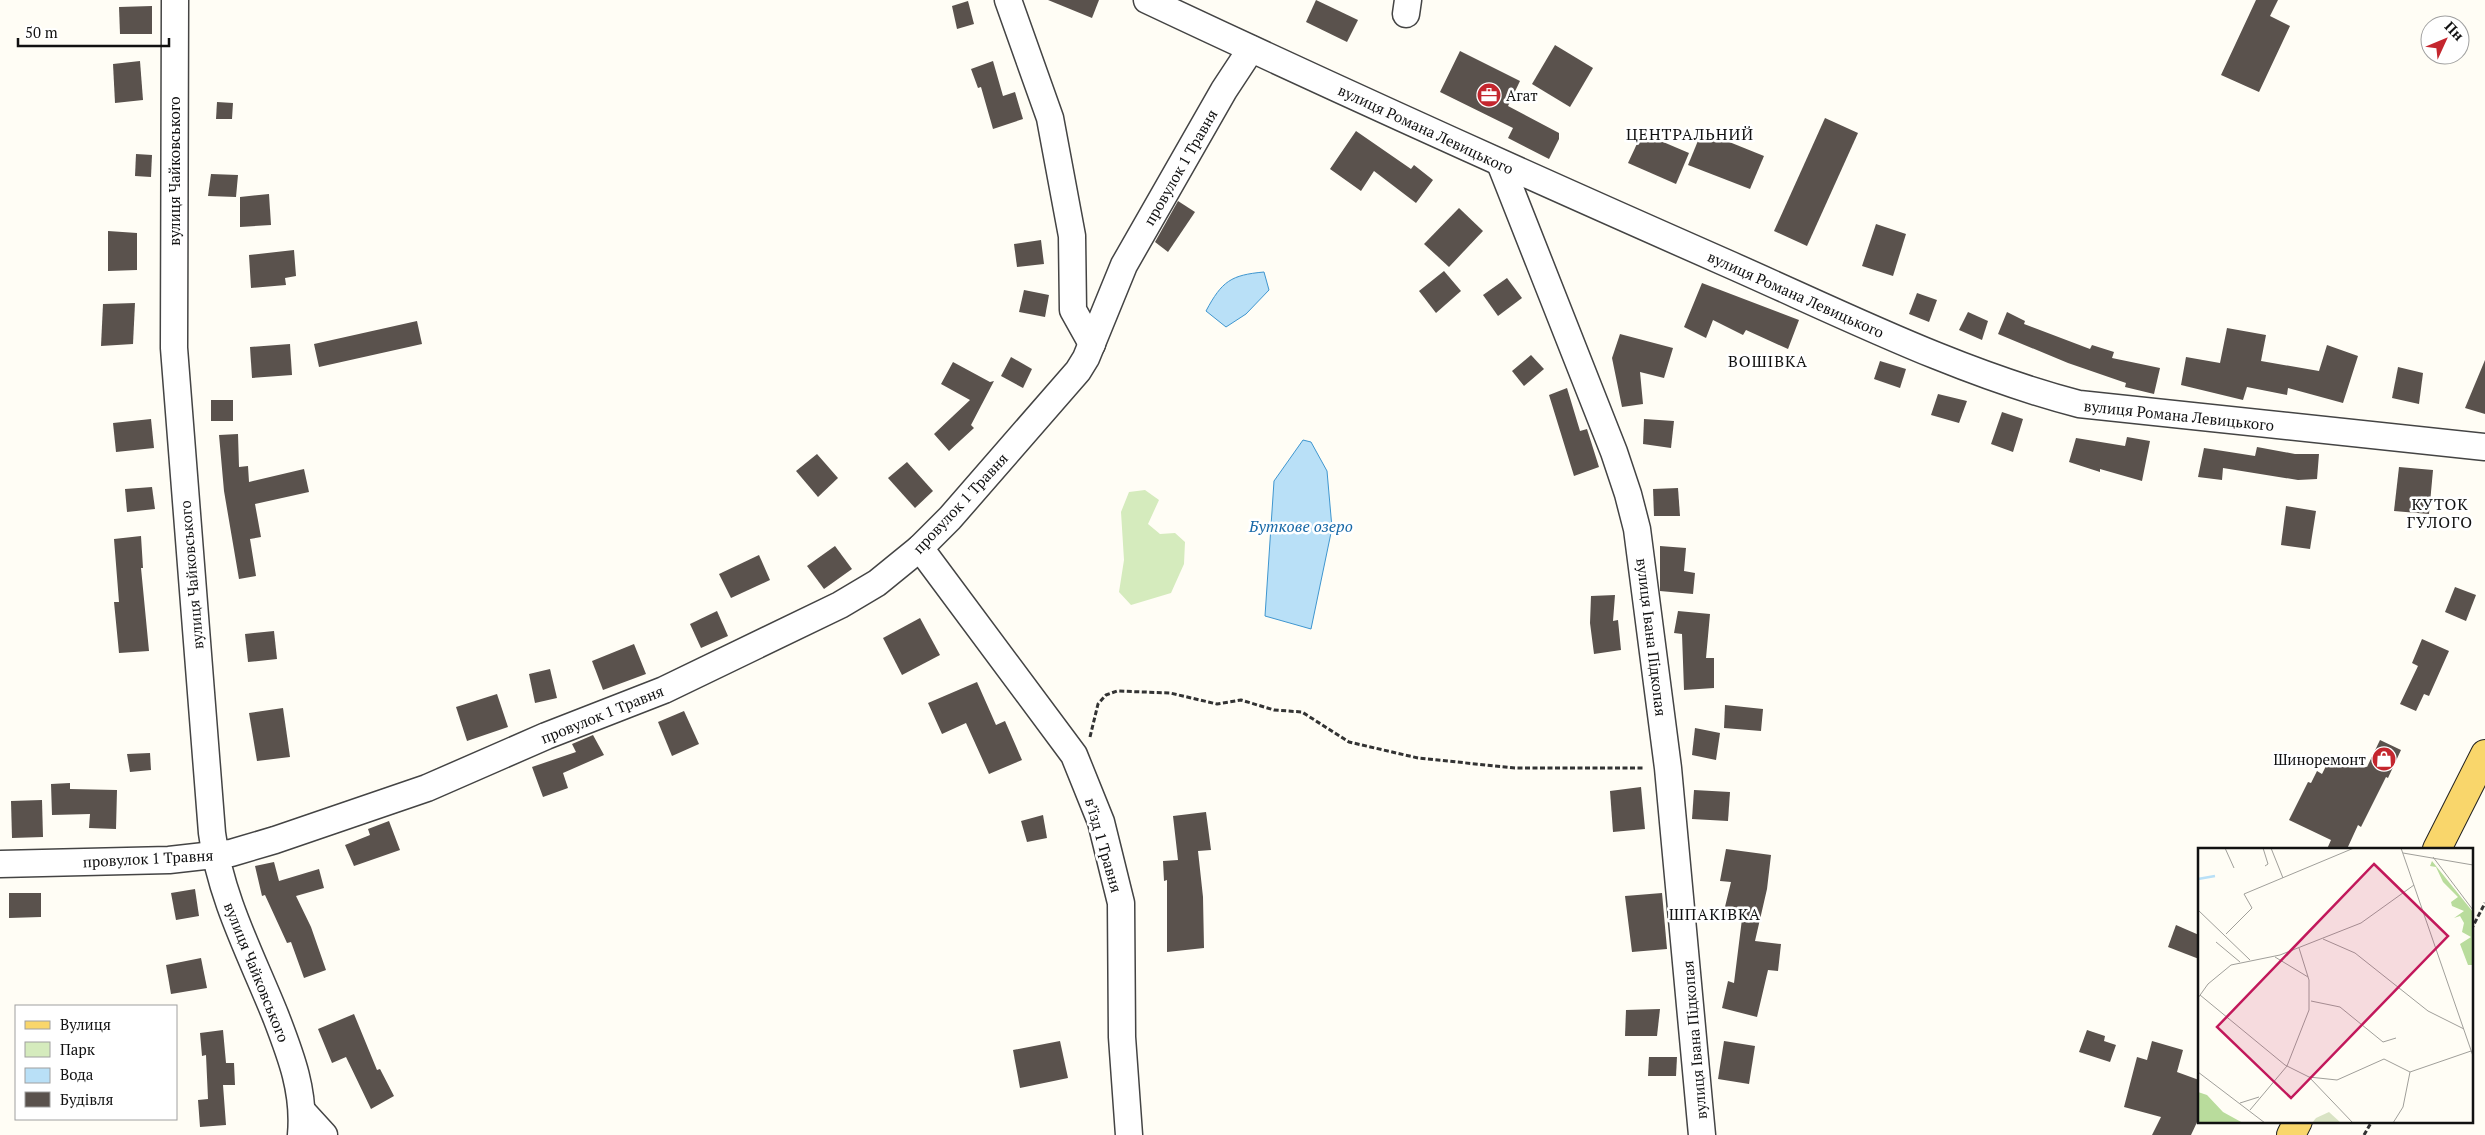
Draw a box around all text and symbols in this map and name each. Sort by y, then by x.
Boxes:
scale bar [18,15,169,47]
north arrow [2420,15,2470,65]
text: Пн [2441,17,2468,44]
text: 50 m [25,22,58,42]
street label: вулиця Романа Левицького [1335,80,1517,178]
office icon: Агат [1476,82,1502,108]
place label: Агат [1506,85,1538,105]
street label: вулиця Чайковського [164,96,184,246]
street label: провулок 1 Травня [1139,105,1221,229]
district label: ЦЕНТРАЛЬНИЙ [1626,123,1754,145]
street label: вулиця Романа Левицького [1705,246,1887,342]
district label: ВОШІВКА [1728,350,1808,372]
street label: вулиця Романа Левицького [2083,395,2275,435]
street label: провулок 1 Травня [908,448,1012,558]
district label: КУТОК ГУЛОГО [2407,493,2473,533]
street label: вулиця Чайковського [175,500,207,650]
water label: Буткове озеро [1248,515,1353,537]
street label: вулиця Івана Підкопая [1632,557,1672,717]
street label: провулок 1 Травня [538,680,666,748]
shop icon: Шиноремонт [2371,746,2397,772]
place label: Шиноремонт [2273,749,2367,769]
street label: в’їзд 1 Травня [1081,795,1127,895]
street label: провулок 1 Травня [82,845,214,871]
inset map [2198,848,2472,1122]
street label: вулиця Чайковського [220,899,294,1045]
district label: ШПАКІВКА [1669,903,1761,925]
street label: вулиця Івана Підкопая [1677,960,1711,1120]
legend [15,1005,178,1120]
text: Вулиця [60,1014,111,1034]
text: Парк [60,1039,96,1059]
text: Вода [60,1064,94,1084]
text: Будівля [60,1089,113,1109]

